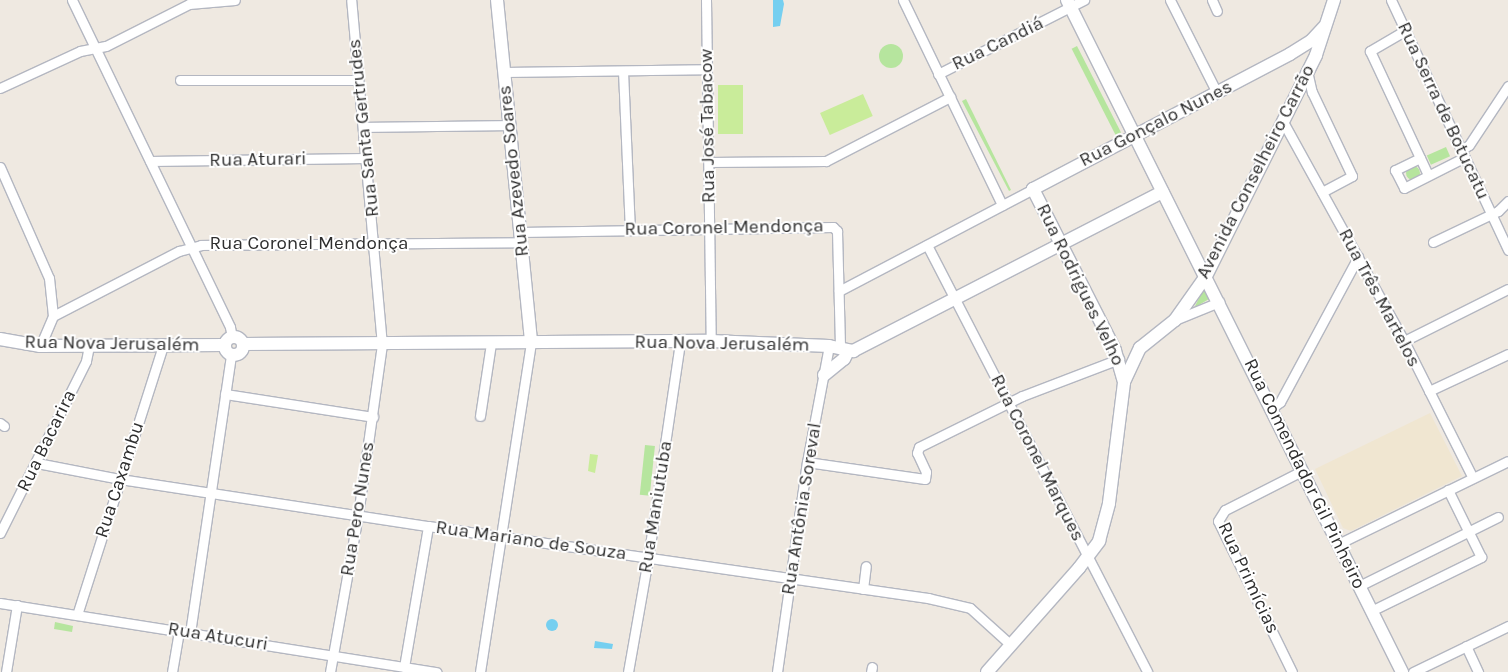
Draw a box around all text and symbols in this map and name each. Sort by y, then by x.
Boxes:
street label: Rua Candiá [948,12,1048,76]
street label: Rua Serra de Botucatu [1392,19,1494,203]
street label: Rua Santa Gertrudes [343,38,385,218]
street label: Rua José Tabacow [695,49,721,203]
street label: Avenida Conselheiro Carrão [1192,61,1320,283]
street label: Rua Gonçalo Nunes [1076,76,1236,172]
street label: Rua Azevedo Soares [494,84,534,258]
street label: Rua Aturari [209,148,307,172]
street label: Rua Rodrigues Velho [1031,200,1129,370]
street label: Rua Coronel Mendonça [624,215,824,241]
street label: Rua Três Martelos [1333,225,1425,371]
street label: Rua Coronel Mendonça [209,233,409,255]
street label: Rua Nova Jerusalém [24,331,200,357]
street label: Rua Nova Jerusalém [634,331,810,357]
street label: Rua Comendador Gil Pinheiro [1238,355,1370,593]
street label: Rua Coronel Marques [985,371,1089,545]
street label: Rua Bacarira [13,386,81,496]
street label: Rua Caxambu [90,419,150,541]
street label: Rua Antônia Soreval [777,421,827,597]
street label: Rua Maniutuba [634,439,678,575]
street label: Rua Pero Nunes [336,440,380,578]
street label: Rua Mariano de Souza [434,516,628,566]
street label: Rua Primícias [1212,519,1284,637]
street label: Rua Atucuri [166,618,270,656]

